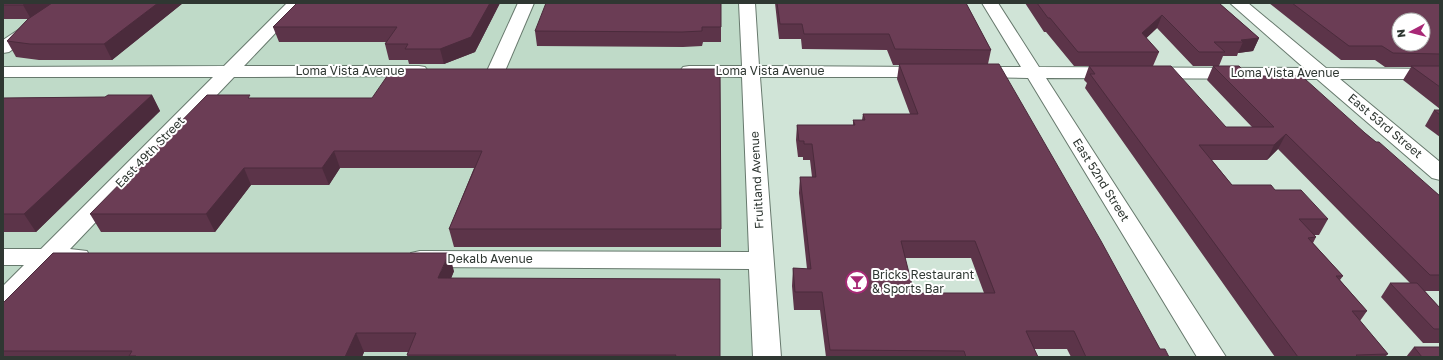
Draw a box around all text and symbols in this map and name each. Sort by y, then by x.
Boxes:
north arrow [1391,12,1431,52]
text: N [1394,28,1408,38]
street label: Loma Vista Avenue [296,63,404,78]
street label: Loma Vista Avenue [716,63,824,78]
street label: Loma Vista Avenue [1231,65,1339,80]
street label: East 53rd Street [1345,90,1426,161]
street label: East 49th Street [112,113,188,190]
street label: Fruitland Avenue [746,131,767,229]
street label: East 52nd Street [1070,135,1133,224]
street label: Dekalb Avenue [447,251,533,266]
place label: Bricks Restaurant & Sports Bar [872,267,974,296]
bar icon: Bricks Restaurant & Sports Bar [844,269,870,295]

